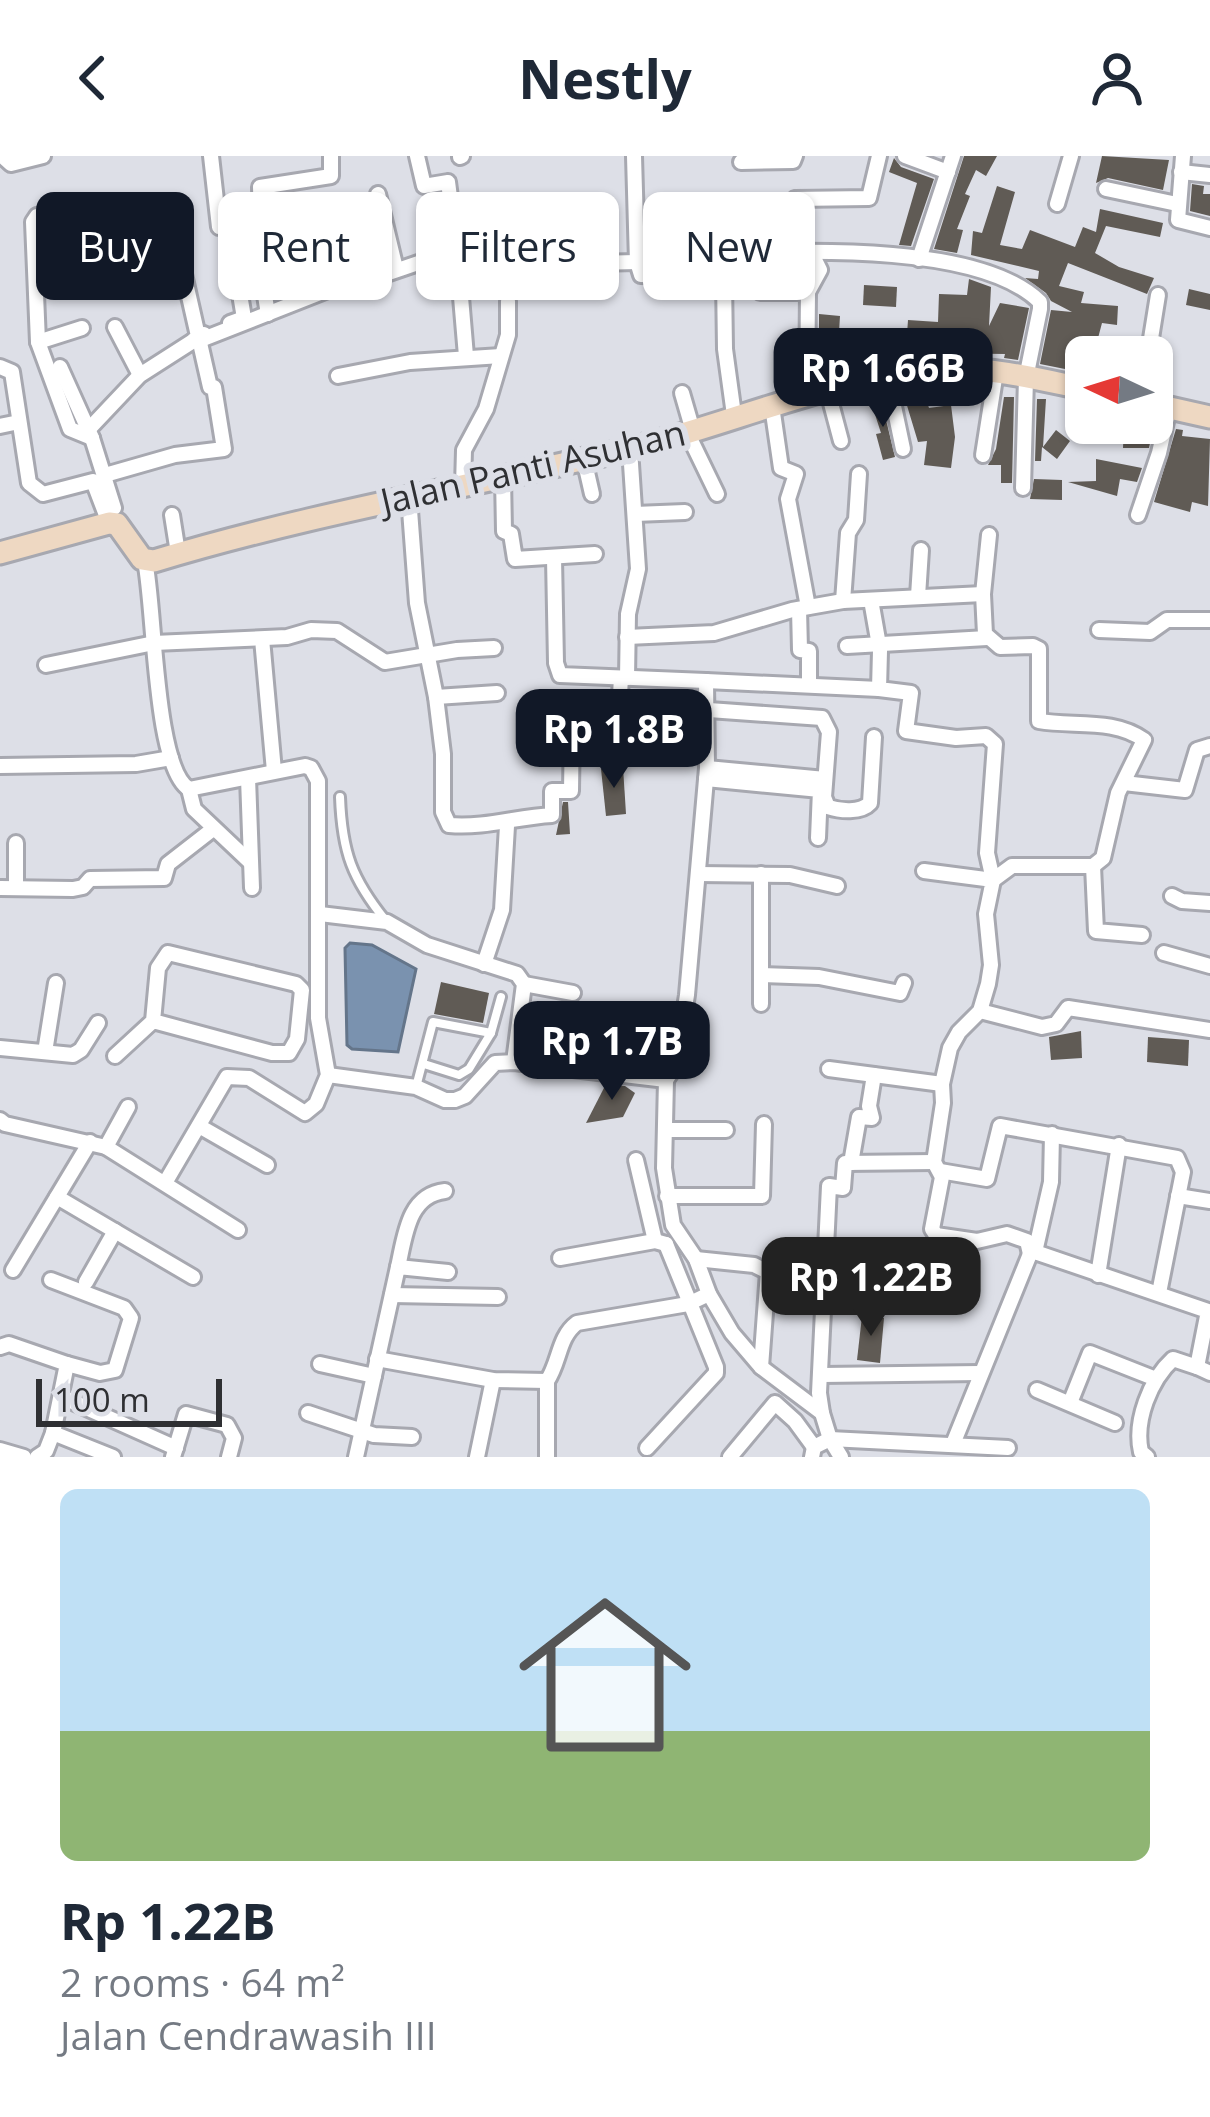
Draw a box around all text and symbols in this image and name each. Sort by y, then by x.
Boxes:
text: Nestly [518,41,692,115]
icon: back [60,45,126,111]
icon: person [1084,45,1150,111]
chip: Buy [36,192,194,300]
chip: Rent [218,192,392,300]
chip: Filters [416,192,619,300]
chip: New [643,192,815,300]
pin: Rp 1.66B [759,328,1007,430]
north arrow [1065,336,1173,444]
map controls [1065,336,1173,444]
text: Rp 1.66B [801,340,965,393]
street label: Jalan Panti Asuhan [373,408,690,526]
pin: Rp 1.8B [503,689,725,791]
text: Rp 1.8B [543,701,685,754]
pin: Rp 1.7B [501,1001,723,1103]
text: Rp 1.7B [541,1013,683,1066]
pin: Rp 1.22B [747,1237,995,1339]
text: Rp 1.22B [789,1249,953,1302]
scale bar [36,1373,222,1426]
text: 100 m [54,1377,150,1422]
icon: home [497,1567,713,1783]
text: Rp 1.22B [60,1885,275,1955]
text: 2 rooms · 64 m² [60,1955,345,2008]
text: Jalan Cendrawasih III [60,2008,437,2061]

